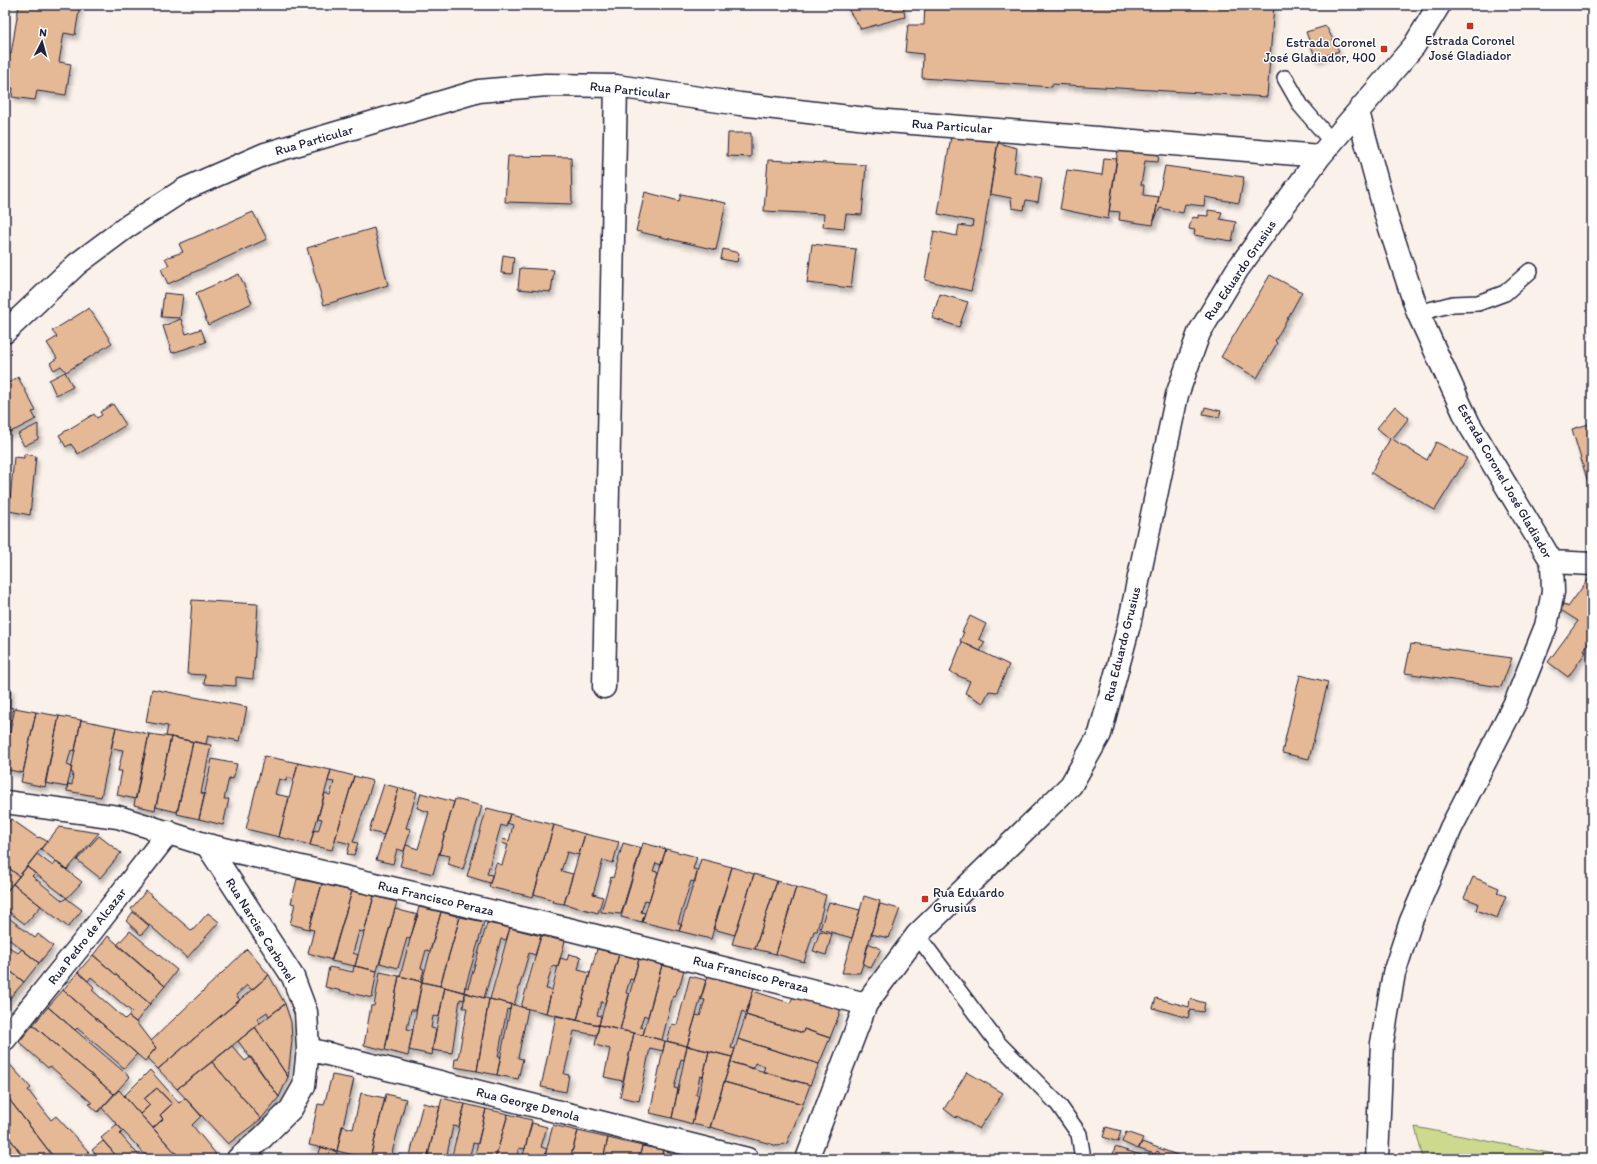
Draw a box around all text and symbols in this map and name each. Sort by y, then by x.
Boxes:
marker: Estrada Coronel José Gladiador [1465,21,1475,31]
north arrow [22,22,62,62]
text: N [39,26,47,39]
place label: Estrada Coronel José Gladiador [1425,33,1515,63]
place label: Estrada Coronel José Gladiador, 400 [1264,35,1376,65]
marker: Estrada Coronel José Gladiador, 400 [1379,44,1389,54]
street label: Rua Particular [589,78,671,102]
street label: Rua Particular [911,116,993,136]
street label: Rua Particular [273,122,355,158]
street label: Rua Eduardo Grusius [1201,217,1279,323]
street label: Estrada Coronel José Gladiador [1454,401,1556,562]
street label: Rua Eduardo Grusius [1100,585,1144,703]
street label: Rua Narcise Carbonel [223,875,299,985]
street label: Rua Francisco Peraza [377,877,496,919]
street label: Rua Pedro de Alcazar [45,884,130,987]
place label: Rua Eduardo Grusius [933,885,1005,915]
marker: Rua Eduardo Grusius [920,894,930,904]
street label: Rua Francisco Peraza [692,952,811,996]
street label: Rua George Denola [475,1084,582,1124]

